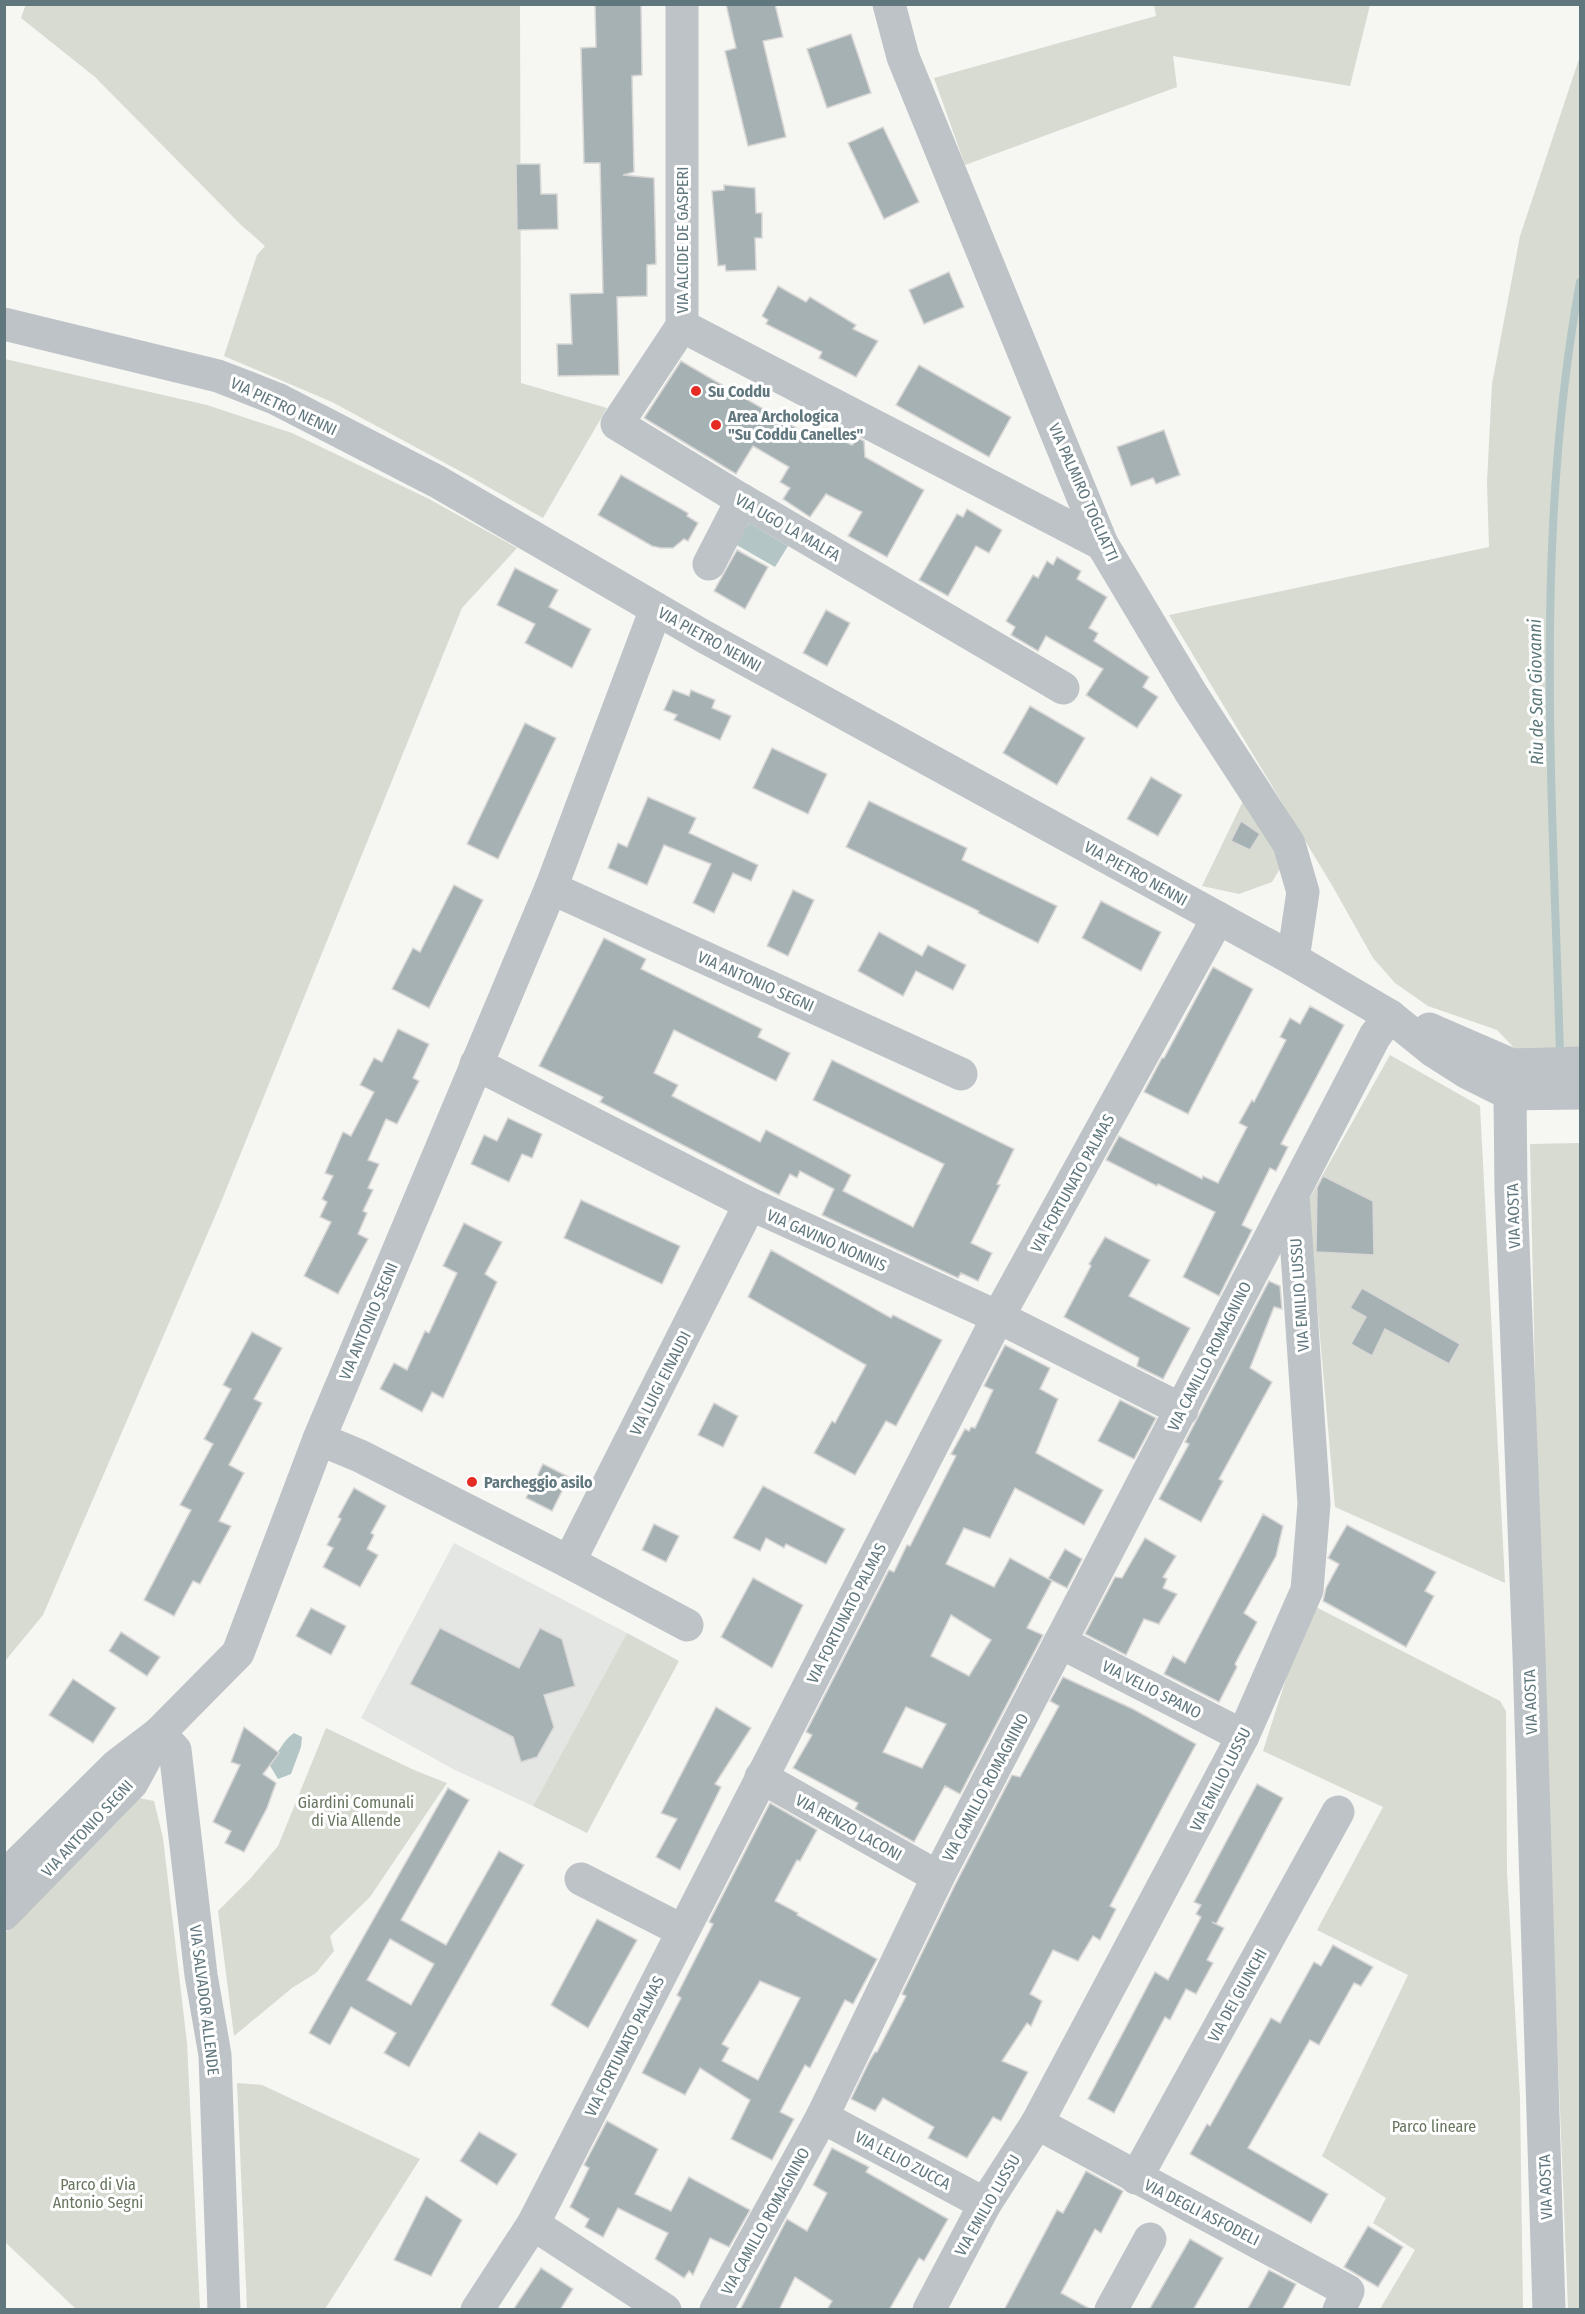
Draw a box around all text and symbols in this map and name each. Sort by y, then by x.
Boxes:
street label: VIA ALCIDE DE GASPERI [673,166,692,314]
street label: VIA PIETRO NENNI [228,373,340,439]
place label: Su Coddu [708,382,770,401]
marker: Su Coddu [689,384,703,398]
place label: Area Archologica "Su Coddu Canelles" [727,407,864,444]
marker: Area Archologica "Su Coddu Canelles" [709,418,723,432]
street label: VIA PALMIRO TOGLIATTI [1045,420,1123,564]
street label: VIA UGO LA MALFA [732,490,844,565]
street label: VIA PIETRO NENNI [655,603,765,676]
water label: Riu de San Giovanni [1524,618,1548,765]
street label: VIA PIETRO NENNI [1081,837,1191,910]
street label: VIA ANTONIO SEGNI [695,947,817,1016]
street label: VIA FORTUNATO PALMAS [1027,1111,1118,1256]
street label: VIA AOSTA [1503,1182,1524,1249]
street label: VIA GAVINO NONNIS [764,1206,890,1275]
street label: VIA EMILIO LUSSU [1286,1238,1313,1352]
street label: VIA ANTONIO SEGNI [335,1260,402,1383]
street label: VIA CAMILLO ROMAGNINO [1164,1278,1255,1434]
street label: VIA LUIGI EINAUDI [626,1328,695,1439]
place label: Parcheggio asilo [484,1473,593,1492]
marker: Parcheggio asilo [465,1475,479,1489]
street label: VIA FORTUNATO PALMAS [803,1540,890,1687]
street label: VIA VELIO SPANO [1099,1656,1205,1723]
street label: VIA AOSTA [1520,1668,1541,1735]
street label: VIA CAMILLO ROMAGNINO [938,1710,1033,1864]
street label: VIA EMILIO LUSSU [1186,1724,1255,1834]
street label: VIA ANTONIO SEGNI [38,1776,137,1881]
street label: VIA RENZO LACONI [792,1790,905,1864]
park label: Giardini Comunali di Via Allende [298,1793,414,1830]
street label: VIA SALVADOR ALLENDE [186,1924,223,2076]
street label: VIA DEI GIUNCHI [1204,1945,1271,2045]
street label: VIA FORTUNATO PALMAS [581,1973,668,2120]
park label: Parco lineare [1392,2117,1476,2136]
street label: VIA LELIO ZUCCA [852,2127,954,2194]
street label: VIA CAMILLO ROMAGNINO [717,2145,814,2298]
street label: VIA EMILIO LUSSU [951,2151,1024,2259]
street label: VIA AOSTA [1535,2153,1556,2220]
park label: Parco di Via Antonio Segni [53,2175,143,2212]
street label: VIA DEGLI ASFODELI [1141,2175,1262,2250]

